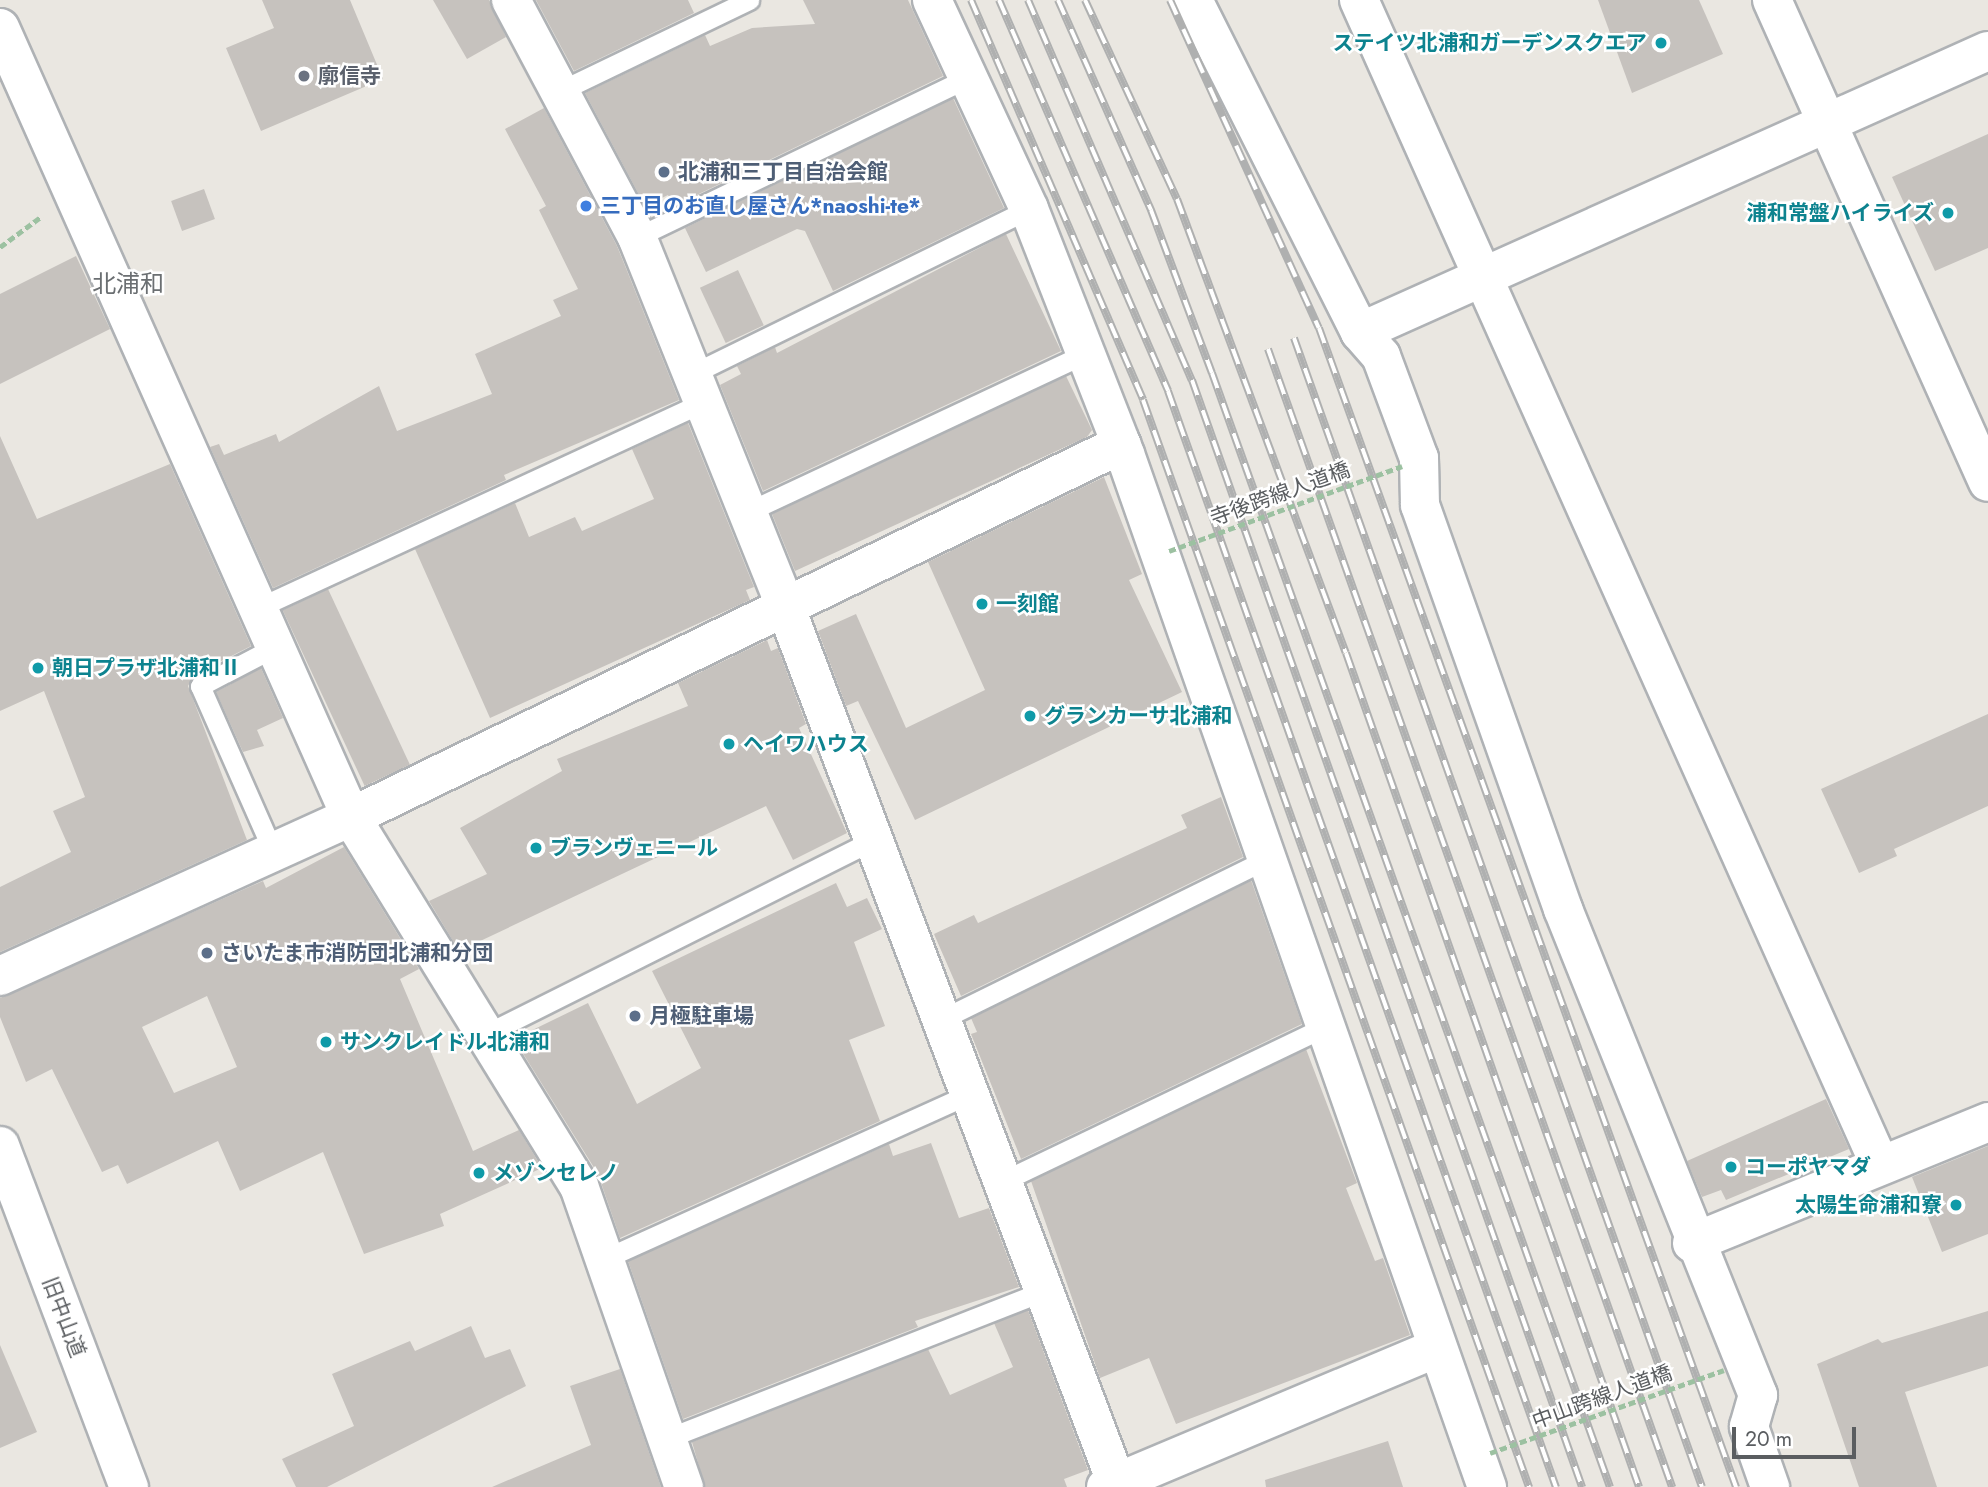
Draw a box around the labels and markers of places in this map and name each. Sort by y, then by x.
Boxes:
place label: ステイツ北浦和ガーデンスクエア [1332,30,1647,56]
marker: ステイツ北浦和ガーデンスクエア [1653,35,1669,51]
place label: 廓信寺 [318,63,381,89]
marker: 廓信寺 [296,68,312,84]
place label: 北浦和三丁目自治会館 [678,159,888,185]
marker: 北浦和三丁目自治会館 [656,164,672,180]
place label: 三丁目のお直し屋さん*naoshi-te* [600,193,921,219]
marker: 三丁目のお直し屋さん*naoshi-te* [578,198,594,214]
place label: 浦和常盤ハイライズ [1745,200,1934,226]
marker: 浦和常盤ハイライズ [1940,205,1956,221]
place label: 一刻館 [996,591,1059,617]
marker: 一刻館 [974,596,990,612]
place label: 朝日プラザ北浦和Ⅱ [52,655,241,681]
marker: 朝日プラザ北浦和Ⅱ [30,660,46,676]
place label: グランカーサ北浦和 [1044,703,1233,729]
marker: グランカーサ北浦和 [1022,708,1038,724]
place label: ヘイワハウス [743,731,869,757]
marker: ヘイワハウス [721,736,737,752]
place label: ブランヴェニール [550,835,718,861]
marker: ブランヴェニール [528,840,544,856]
place label: さいたま市消防団北浦和分団 [221,940,494,966]
marker: さいたま市消防団北浦和分団 [199,945,215,961]
place label: 月極駐車場 [649,1003,754,1029]
marker: 月極駐車場 [627,1008,643,1024]
place label: サンクレイドル北浦和 [340,1029,550,1055]
marker: サンクレイドル北浦和 [318,1034,334,1050]
place label: コーポヤマダ [1745,1154,1871,1180]
marker: コーポヤマダ [1723,1159,1739,1175]
place label: メゾンセレノ [493,1160,619,1186]
marker: メゾンセレノ [471,1165,487,1181]
place label: 太陽生命浦和寮 [1795,1192,1942,1218]
marker: 太陽生命浦和寮 [1948,1197,1964,1213]

